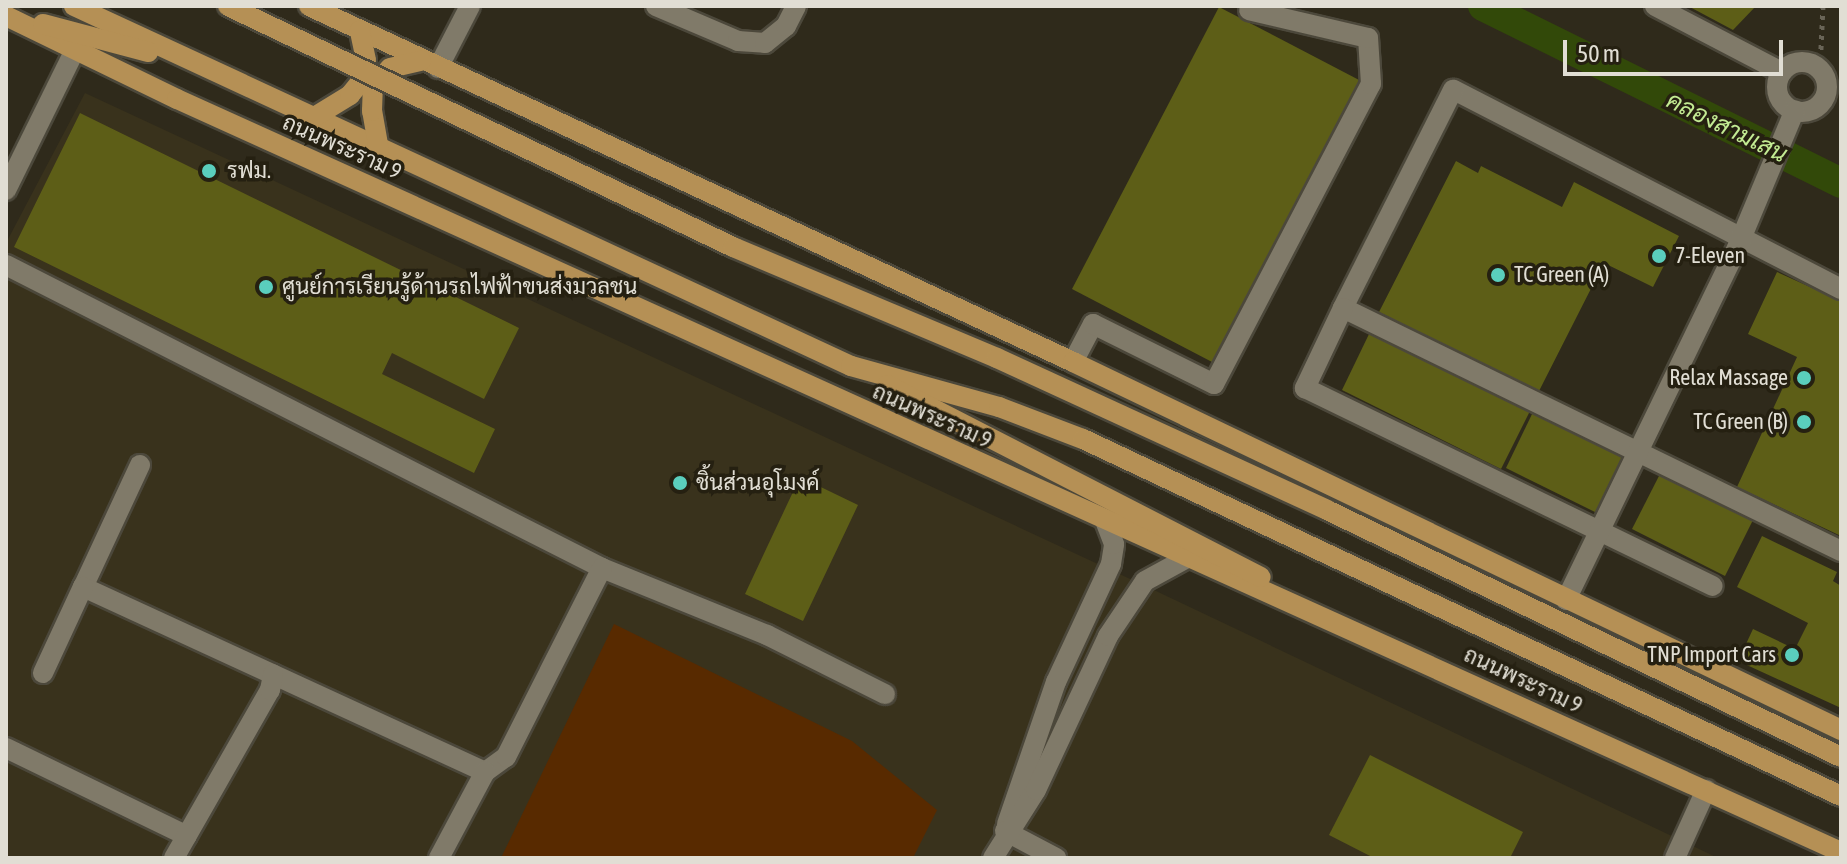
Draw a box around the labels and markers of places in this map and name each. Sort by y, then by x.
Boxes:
place label: รฟม. [227,158,271,184]
marker: รฟม. [198,160,220,182]
place label: 7-Eleven [1675,243,1745,269]
marker: 7-Eleven [1650,247,1668,265]
place label: TC Green (A) [1514,262,1609,288]
marker: TC Green (A) [1489,266,1507,284]
place label: ศูนย์การเรียนรู้ด้านรถไฟฟ้าขนส่งมวลชน [282,274,637,300]
marker: ศูนย์การเรียนรู้ด้านรถไฟฟ้าขนส่งมวลชน [257,278,275,296]
place label: Relax Massage [1669,365,1788,391]
marker: Relax Massage [1795,369,1813,387]
place label: TC Green (B) [1693,409,1788,435]
marker: TC Green (B) [1795,413,1813,431]
place label: ชิ้นส่วนอุโมงค์ [696,470,819,496]
marker: ชิ้นส่วนอุโมงค์ [671,474,689,492]
place label: TNP Import Cars [1647,642,1776,668]
marker: TNP Import Cars [1783,646,1801,664]

